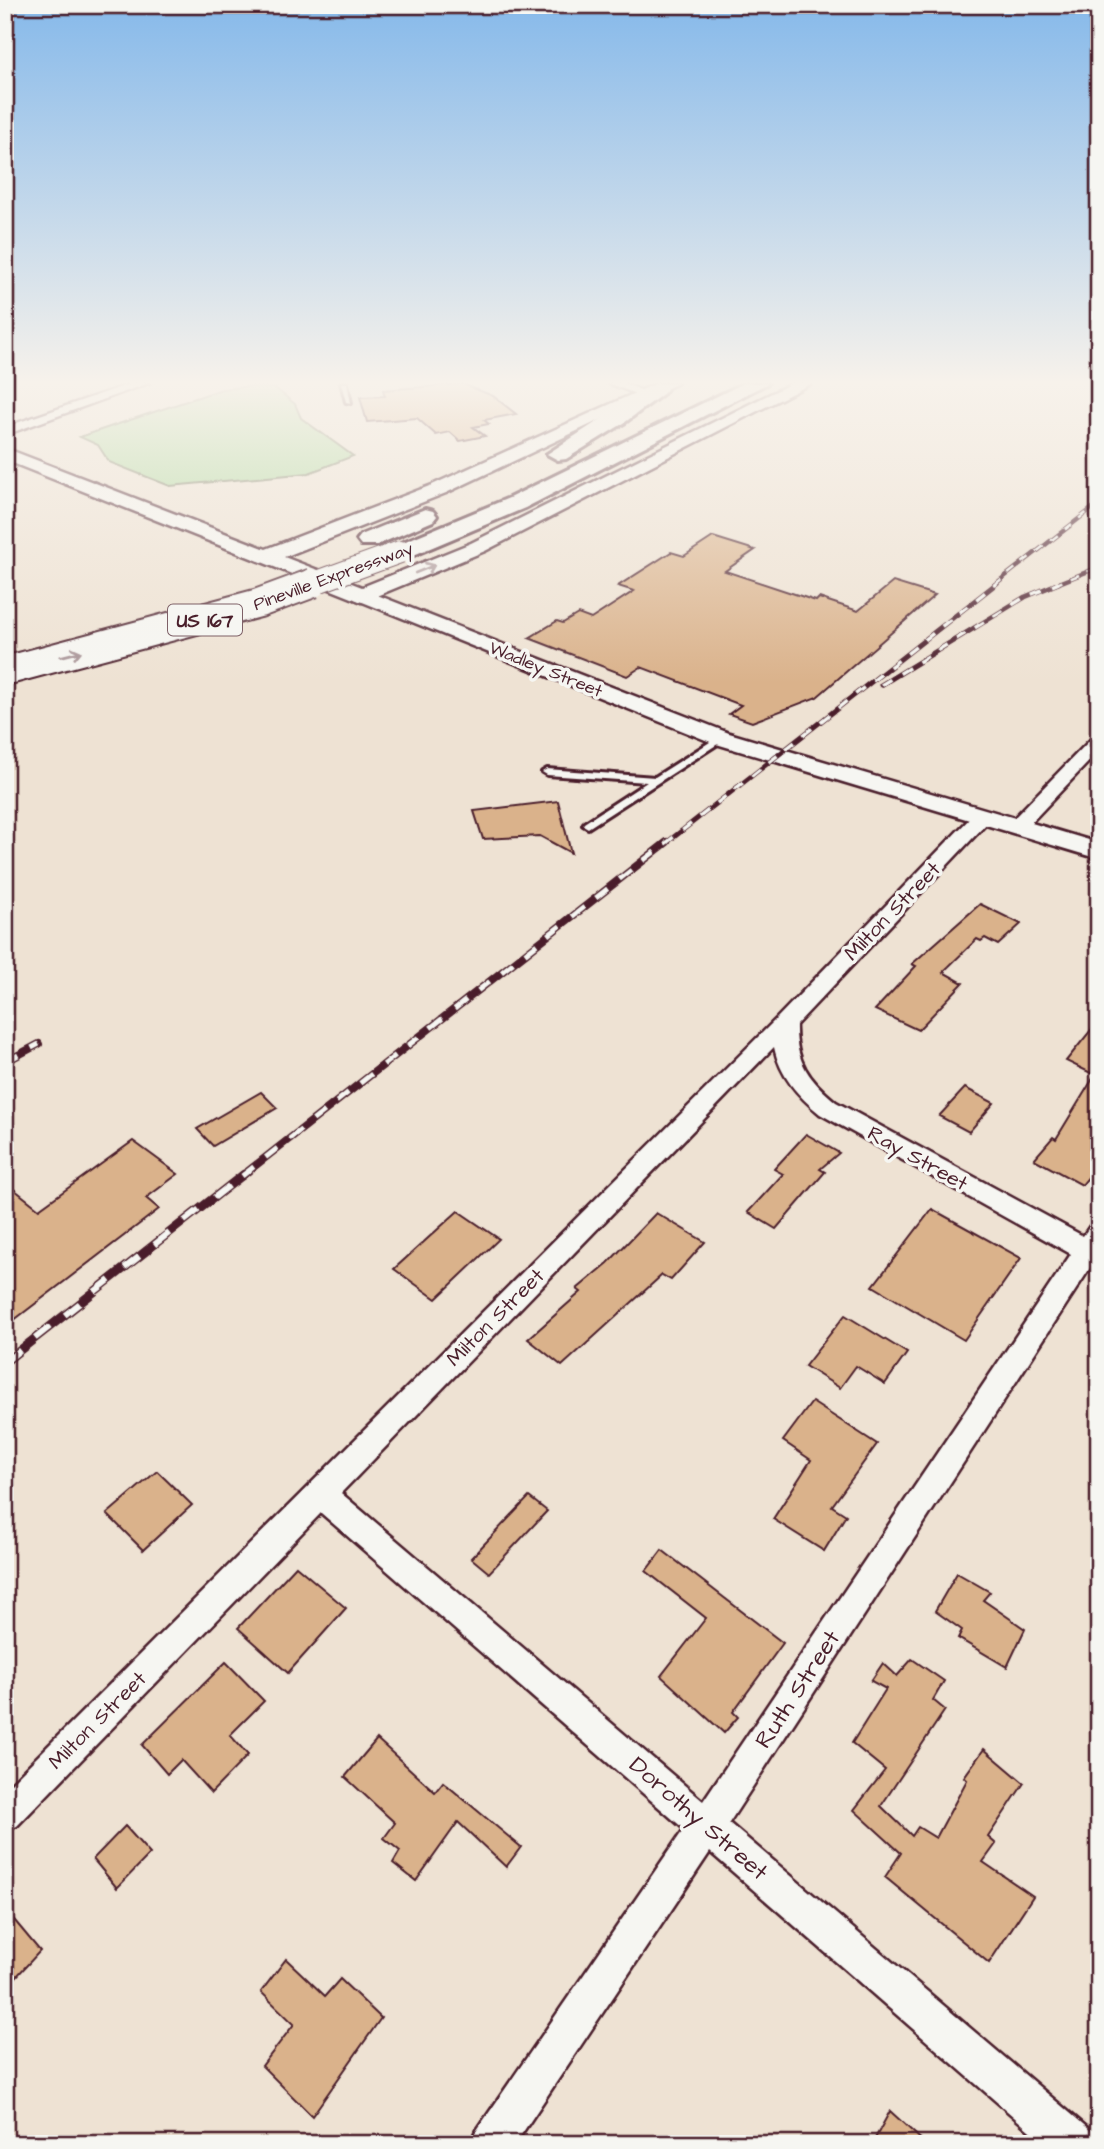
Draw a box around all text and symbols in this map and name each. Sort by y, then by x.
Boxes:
street label: Pineville Expressway [250,536,417,618]
one-way arrow [414,562,435,575]
road number: US 167 [168,604,242,636]
street label: Wadley Street [485,635,607,705]
one-way arrow [60,647,82,660]
street label: Milton Street [838,855,948,967]
street label: Ray Street [861,1119,973,1200]
street label: Milton Street [440,1262,551,1373]
street label: Ruth Street [747,1624,849,1755]
street label: Milton Street [42,1665,153,1776]
street label: Dorothy Street [621,1749,775,1890]

